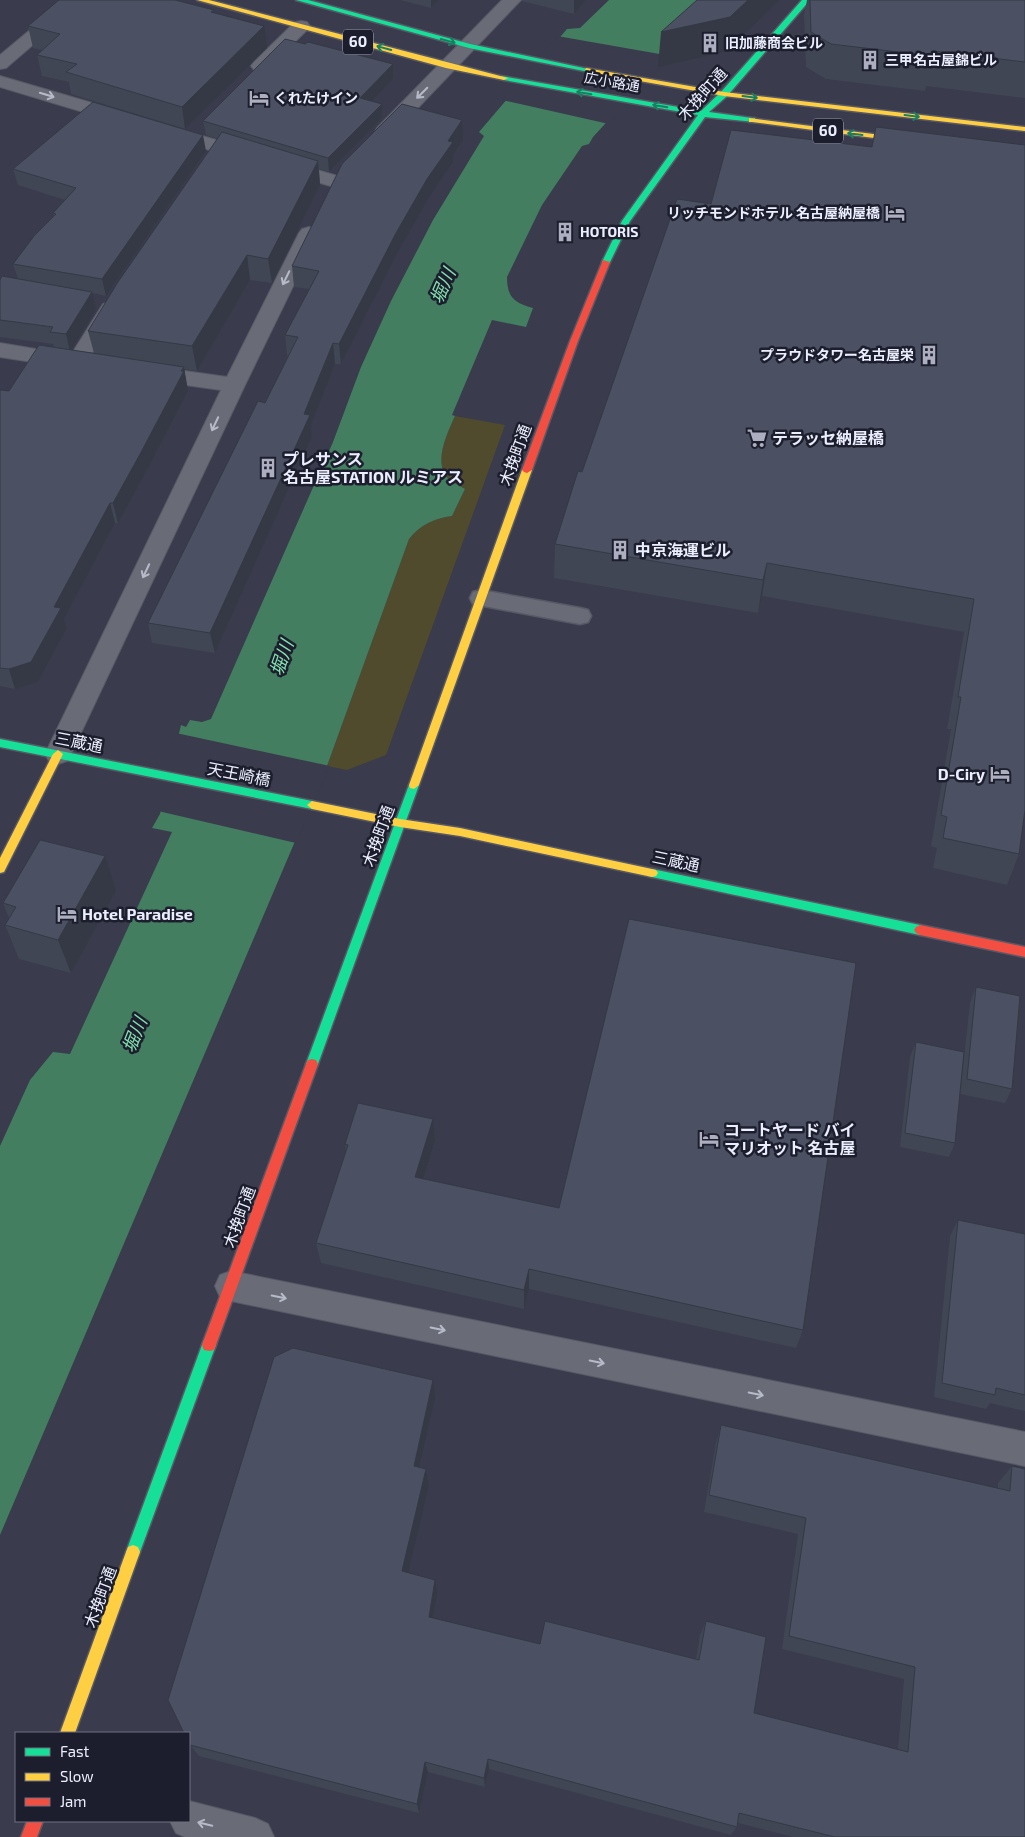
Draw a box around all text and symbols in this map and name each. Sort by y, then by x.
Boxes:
road number: 60 [343,30,373,54]
building icon: 旧加藤商会ビル [699,32,721,54]
place label: 旧加藤商会ビル [725,34,823,51]
one-way arrow [440,36,456,46]
one-way arrow [376,43,392,53]
building icon: 三甲名古屋錦ビル [859,49,881,71]
place label: 三甲名古屋錦ビル [885,51,997,68]
street label: 木挽町通 [673,64,730,124]
street label: 広小路通 [583,68,641,95]
hotel icon: くれたけイン [248,87,270,109]
one-way arrow [416,87,428,100]
one-way arrow [577,87,593,97]
place label: くれたけイン [274,89,358,106]
one-way arrow [38,90,54,100]
one-way arrow [742,92,758,102]
one-way arrow [652,101,668,111]
one-way arrow [903,111,919,121]
road number: 60 [813,118,843,144]
one-way arrow [847,129,863,139]
hotel icon: リッチモンドホテル 名古屋納屋橋 [884,202,906,224]
place label: リッチモンドホテル 名古屋納屋橋 [667,204,880,221]
building icon: HOTORIS [554,221,576,243]
place label: HOTORIS [580,223,638,240]
water label: 堀川 [425,263,460,307]
one-way arrow [281,270,291,285]
building icon: プラウドタワー名古屋栄 [918,344,940,366]
place label: プラウドタワー名古屋栄 [760,346,914,363]
one-way arrow [210,417,220,432]
street label: 木挽町通 [495,422,534,488]
supermarket icon: テラッセ納屋橋 [746,427,768,449]
place label: テラッセ納屋橋 [772,428,884,447]
place label: プレサンス 名古屋STATION ルミアス [283,449,463,486]
building icon: プレサンス 名古屋STATION ルミアス [257,457,279,479]
building icon: 中京海運ビル [609,539,631,561]
place label: 中京海運ビル [635,540,731,559]
one-way arrow [141,563,150,578]
water label: 堀川 [265,635,298,678]
street label: 三蔵通 [54,728,104,755]
street label: 天王崎橋 [206,758,272,789]
hotel icon: D-Ciry [989,763,1011,785]
place label: D-Ciry [938,764,985,784]
street label: 木挽町通 [358,803,397,869]
street label: 三蔵通 [651,846,702,875]
hotel icon: Hotel Paradise [56,903,78,925]
place label: Hotel Paradise [82,904,193,923]
water label: 堀川 [117,1012,152,1055]
place label: コートヤード バイ マリオット 名古屋 [724,1120,855,1157]
hotel icon: コートヤード バイ マリオット 名古屋 [698,1128,720,1150]
street label: 木挽町通 [219,1184,258,1250]
one-way arrow [270,1293,286,1302]
one-way arrow [429,1325,445,1335]
one-way arrow [589,1358,605,1367]
one-way arrow [748,1390,764,1400]
street label: 木挽町通 [80,1564,119,1630]
legend [15,1732,190,1822]
text: Fast [60,1742,90,1760]
text: Slow [60,1767,94,1785]
text: Jam [60,1792,86,1810]
one-way arrow [197,1819,213,1828]

